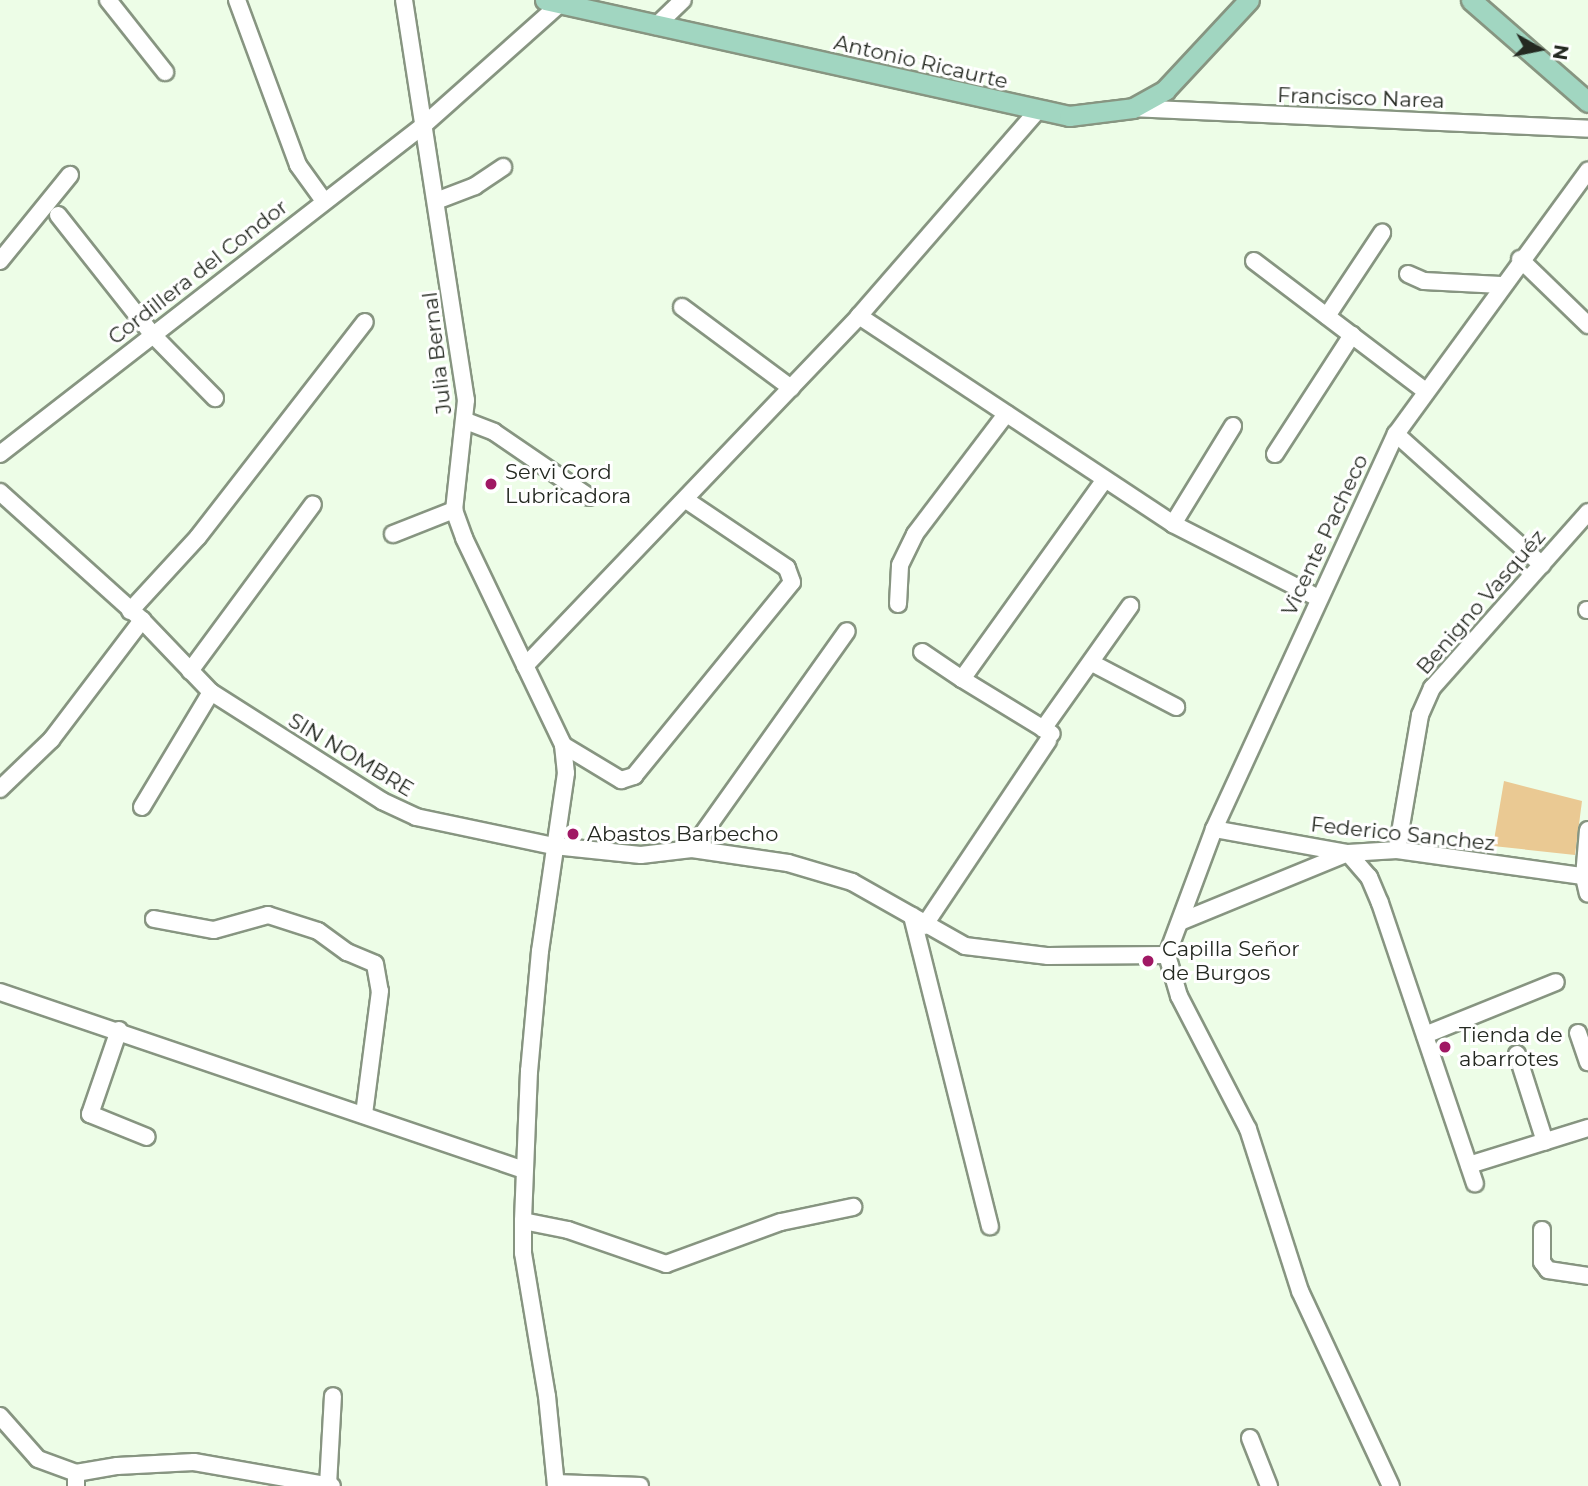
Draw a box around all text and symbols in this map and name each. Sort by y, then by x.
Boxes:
north arrow [1504,14,1574,84]
street label: Antonio Ricaurte [832,30,1010,94]
text: N [1548,43,1573,62]
street label: Francisco Narea [1277,82,1445,114]
street label: Cordillera del Condor [103,194,293,350]
street label: Julia Bernal [417,291,457,415]
street label: Vicente Pacheco [1277,450,1373,620]
place label: Servi Cord Lubricadora [505,459,631,509]
marker: Servi Cord Lubricadora [483,476,499,492]
street label: Benigno Vasquéz [1411,525,1551,679]
street label: SIN NOMBRE [284,708,418,802]
street label: Federico Sanchez [1309,812,1497,856]
place label: Abastos Barbecho [587,821,778,847]
marker: Abastos Barbecho [565,826,581,842]
place label: Capilla Señor de Burgos [1162,936,1300,986]
marker: Capilla Señor de Burgos [1140,953,1156,969]
place label: Tienda de abarrotes [1459,1022,1563,1072]
marker: Tienda de abarrotes [1437,1039,1453,1055]

